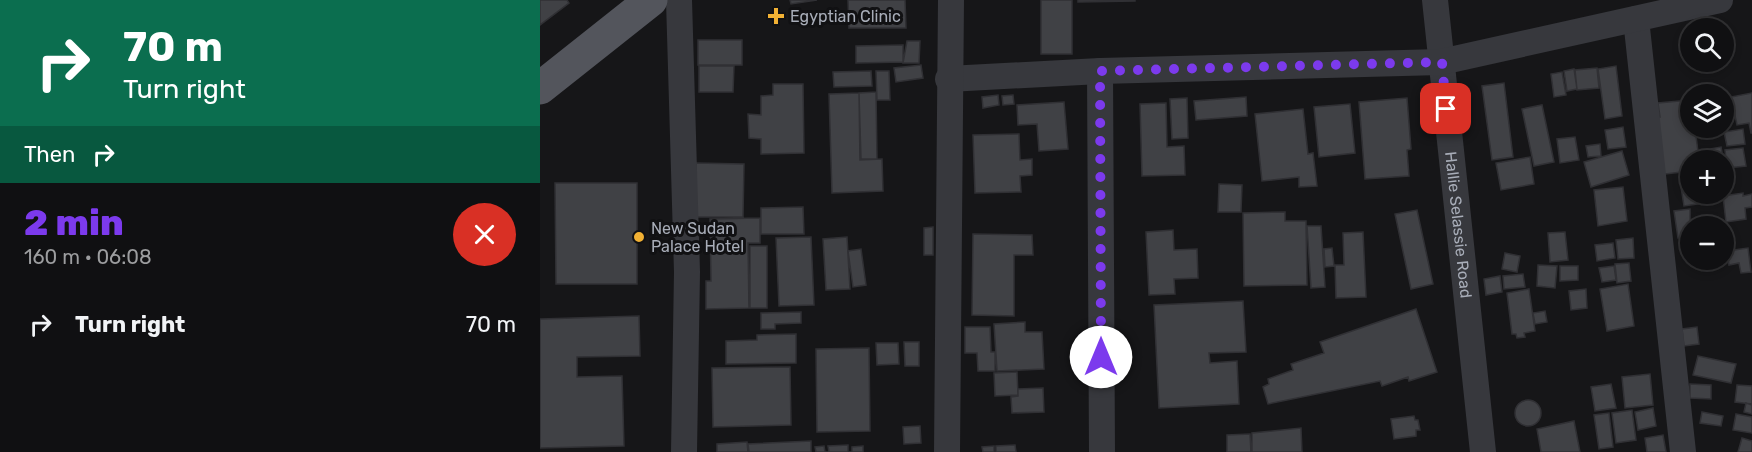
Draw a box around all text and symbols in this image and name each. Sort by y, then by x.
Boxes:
marker: Egyptian Clinic [767,7,785,25]
place label: Egyptian Clinic [790,7,901,26]
map controls [1680,18,1734,270]
button: search [1680,18,1734,72]
text: 70 m [123,22,223,72]
icon: right [24,24,102,102]
text: Turn right [123,73,246,105]
pin [1420,83,1471,134]
button: layers [1680,84,1734,138]
icon: arrive [1429,92,1462,125]
icon: right [87,138,120,171]
text: Then [24,141,75,168]
street label: Hallie Selassie Road [1442,150,1476,299]
button: + [1680,150,1734,204]
text: 2 min [24,201,124,244]
button: close [453,203,516,266]
button: − [1680,216,1734,270]
place label: New Sudan Palace Hotel [651,219,744,256]
marker: New Sudan Palace Hotel [632,230,646,244]
text: 160 m · 06:08 [24,245,152,269]
icon: right [24,308,57,341]
text: Turn right [75,311,185,338]
text: 70 m [466,311,516,338]
position arrow [1069,325,1133,389]

